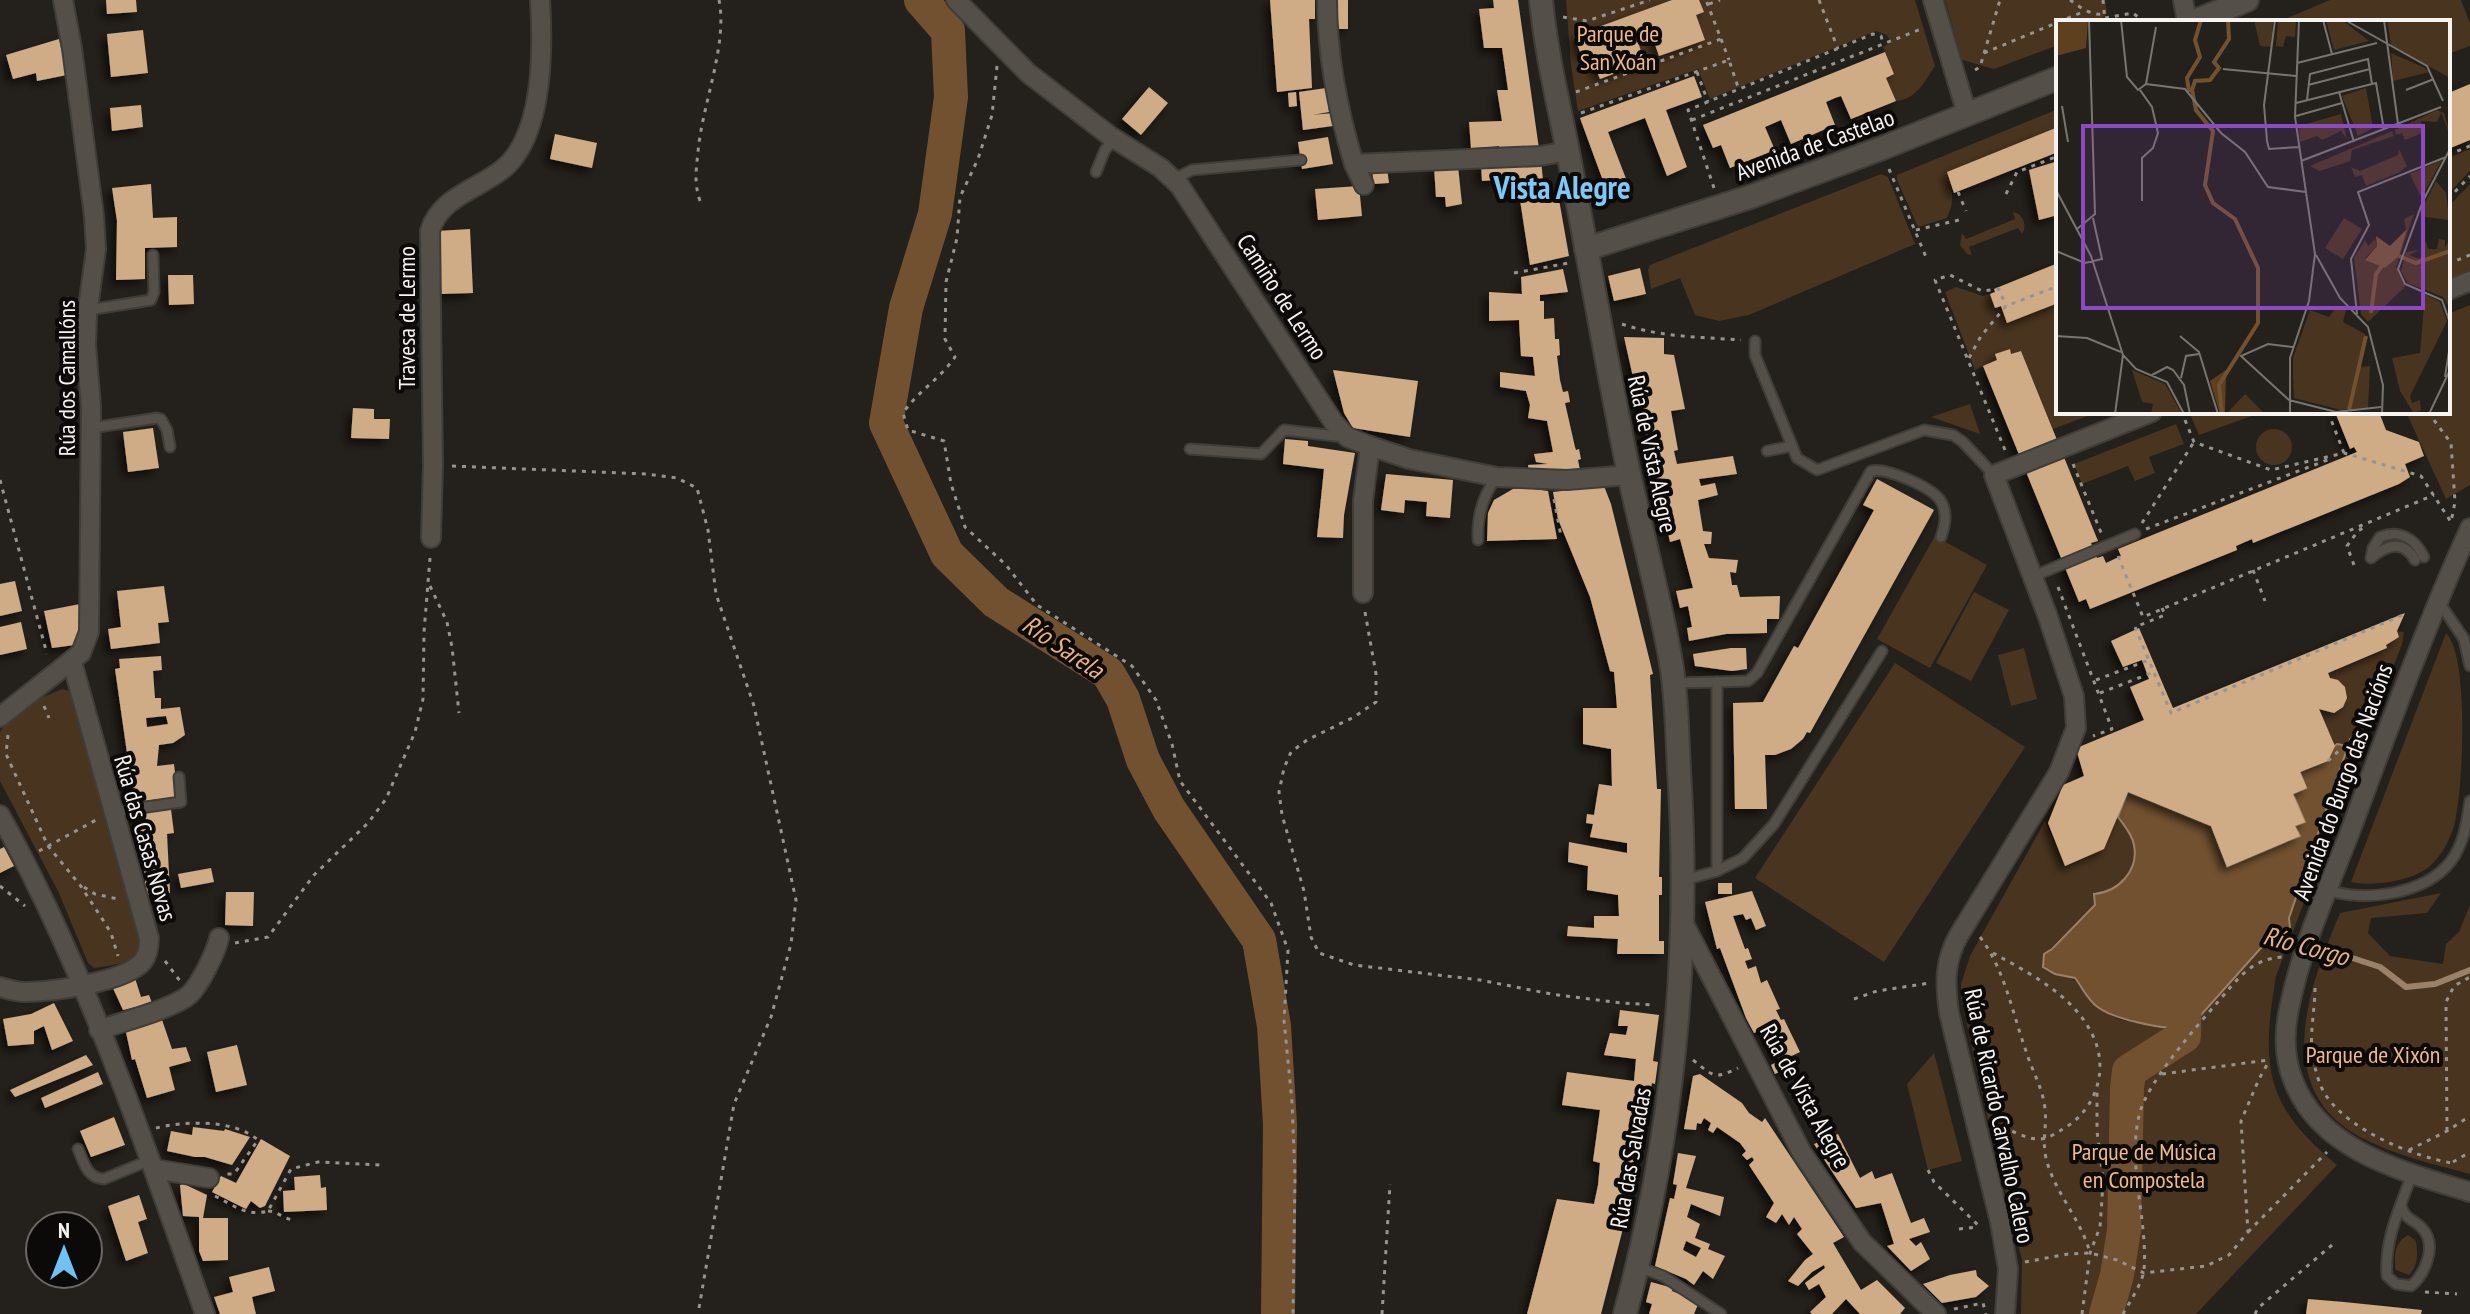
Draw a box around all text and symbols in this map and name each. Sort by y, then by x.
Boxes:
park label: Parque de San Xoán [1577,18,1659,77]
inset map [2056,20,2450,414]
street label: Avenida de Castelao [1731,102,1898,188]
district label: Vista Alegre [1492,166,1631,208]
street label: Camiño de Lermo [1230,228,1335,366]
street label: Travesa de Lermo [391,246,422,390]
street label: Rúa dos Camallóns [51,300,82,456]
street label: Rúa de Vista Alegre [1621,372,1684,535]
water label: Río Sarela [1016,608,1111,687]
street label: Avenida do Burgo das Nacións [2285,659,2400,904]
street label: Rúa das Casas Novas [107,751,184,924]
water label: Río Corgo [2260,918,2354,973]
street label: Rúa de Ricardo Carvalho Calero [1957,986,2042,1246]
street label: Rúa de Vista Alegre [1753,1018,1858,1173]
park label: Parque de Xixón [2306,1039,2440,1070]
street label: Rúa das Salvadas [1603,1085,1658,1231]
park label: Parque de Música en Compostela [2072,1136,2216,1195]
north arrow [24,1210,104,1290]
text: N [58,1216,70,1244]

